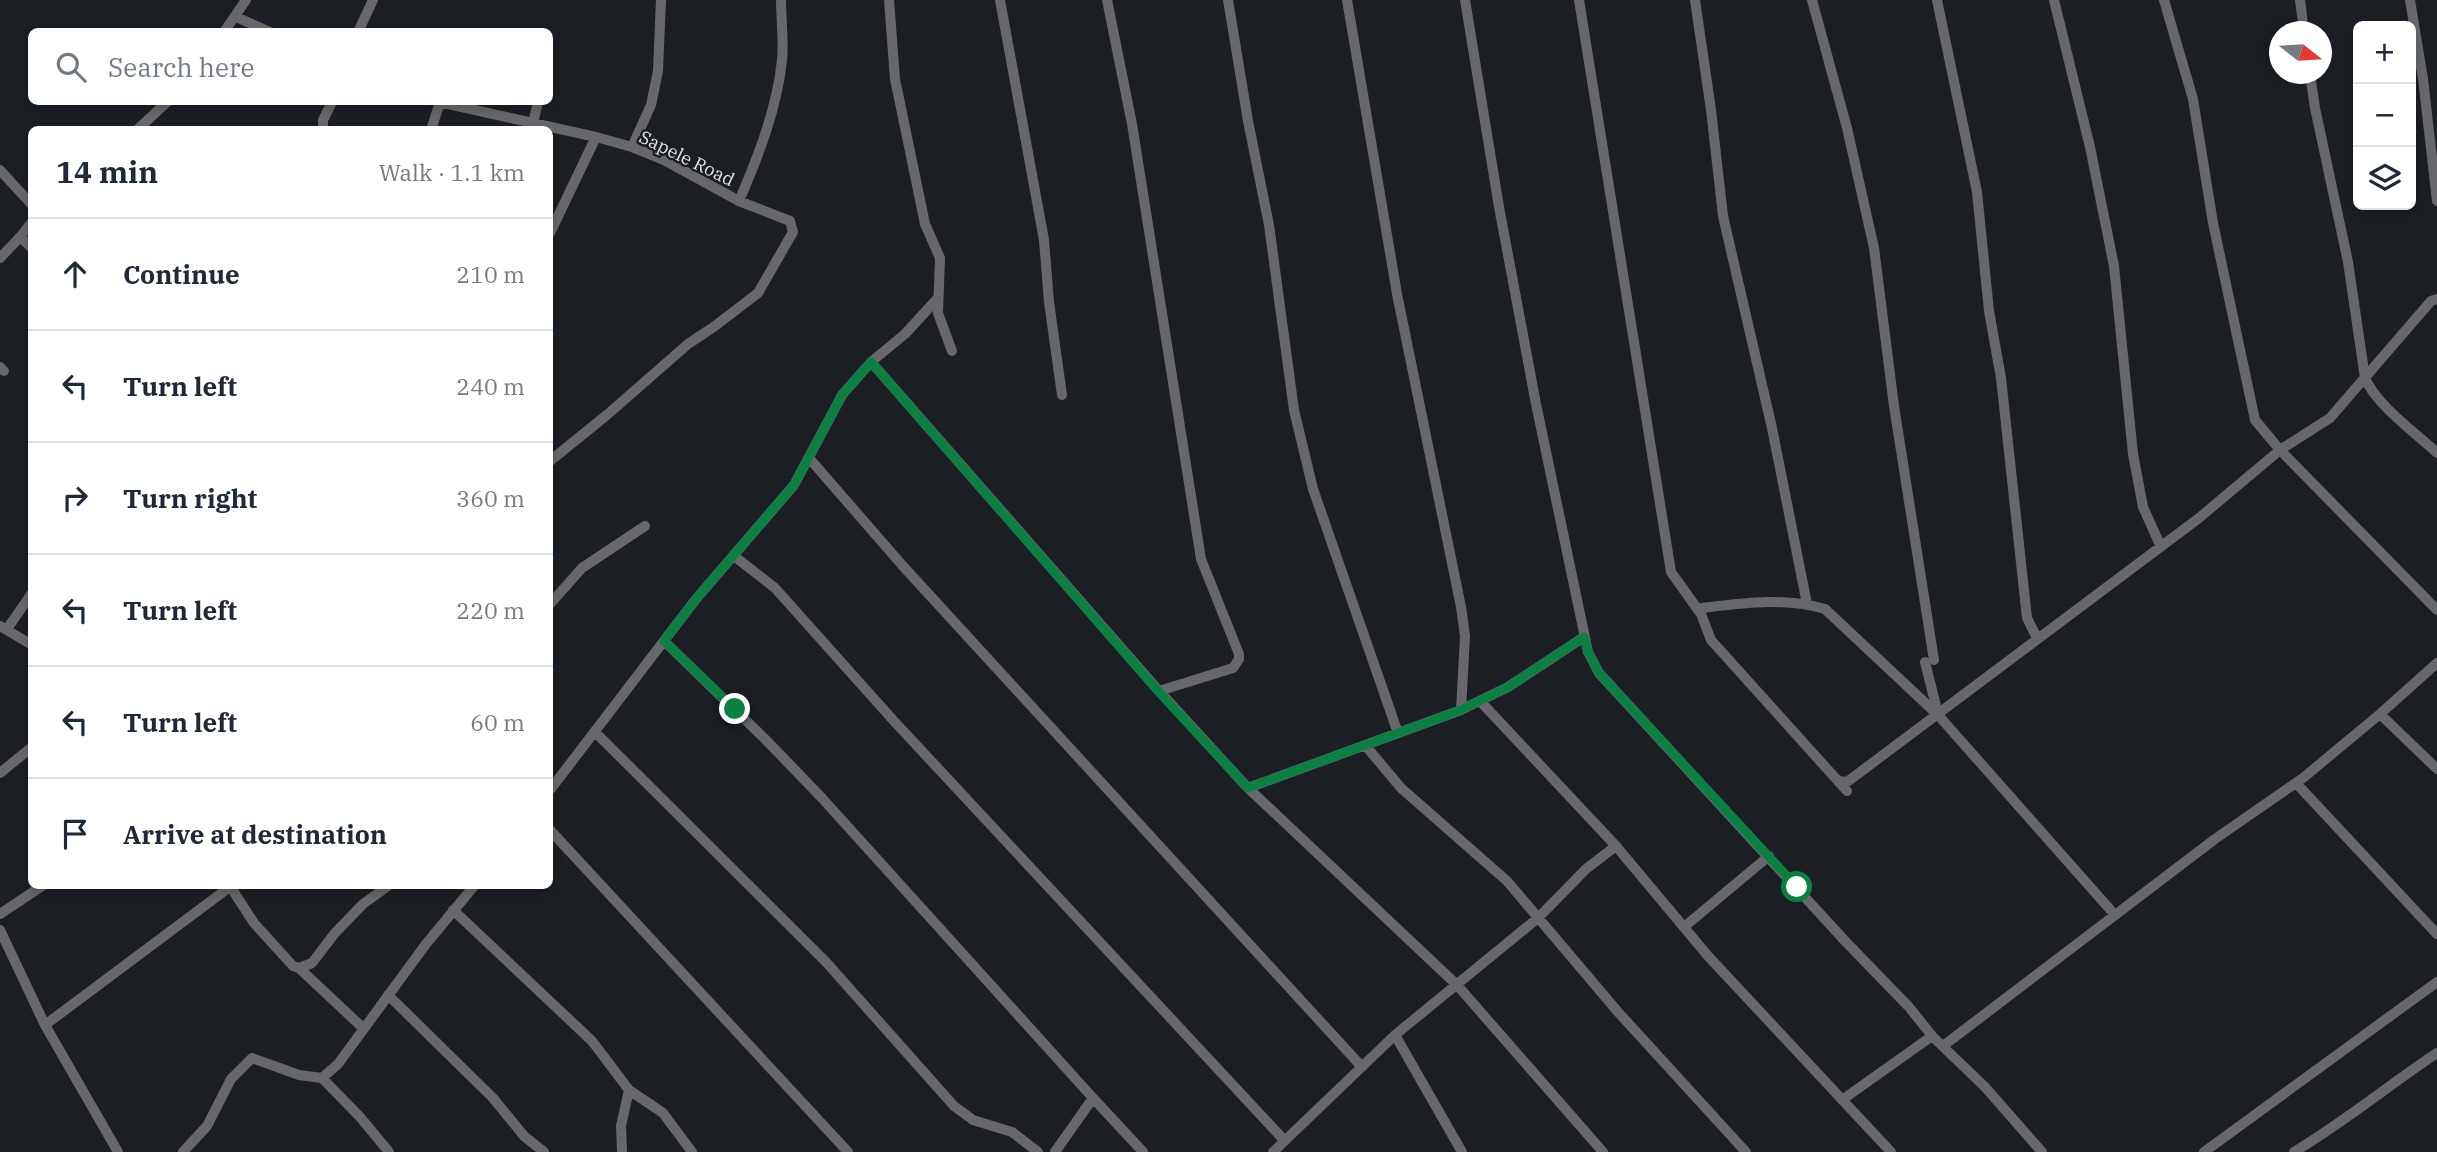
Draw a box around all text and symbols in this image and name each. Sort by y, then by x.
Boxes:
north arrow [2269,21,2332,84]
map controls [2353,21,2416,210]
button: + [2353,21,2416,84]
search box [28,28,553,105]
icon: search [52,48,90,86]
text: Search here [108,50,254,84]
button: − [2353,84,2416,147]
street label: Sapele Road [635,125,739,191]
button: layers [2353,147,2416,210]
text: 14 min [56,152,158,191]
text: Walk · 1.1 km [379,157,525,187]
icon: ahead [56,255,94,293]
text: Continue [123,257,240,291]
text: 210 m [456,259,525,289]
icon: left [56,367,94,405]
text: Turn left [123,369,237,403]
text: 240 m [456,371,525,401]
icon: right [56,479,94,517]
text: Turn right [123,481,257,515]
text: 360 m [456,483,525,513]
icon: left [56,591,94,629]
text: Turn left [123,593,237,627]
text: 220 m [456,595,525,625]
route end [719,693,750,724]
icon: left [56,703,94,741]
text: Turn left [123,705,237,739]
text: 60 m [470,707,525,737]
icon: arrive [56,815,94,853]
text: Arrive at destination [123,817,387,851]
route start [1781,871,1812,902]

